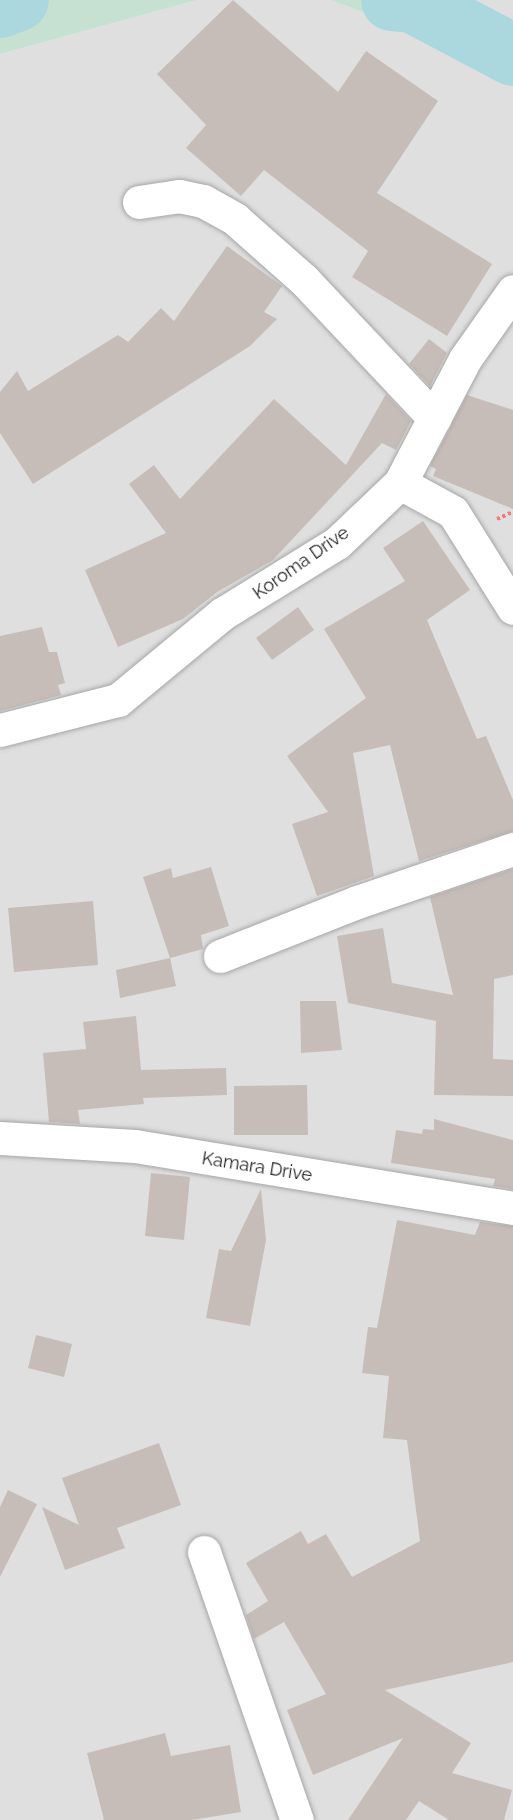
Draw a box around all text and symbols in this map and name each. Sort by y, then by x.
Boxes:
street label: Koroma Drive [249,522,353,604]
street label: Kamara Drive [200,1148,314,1186]

